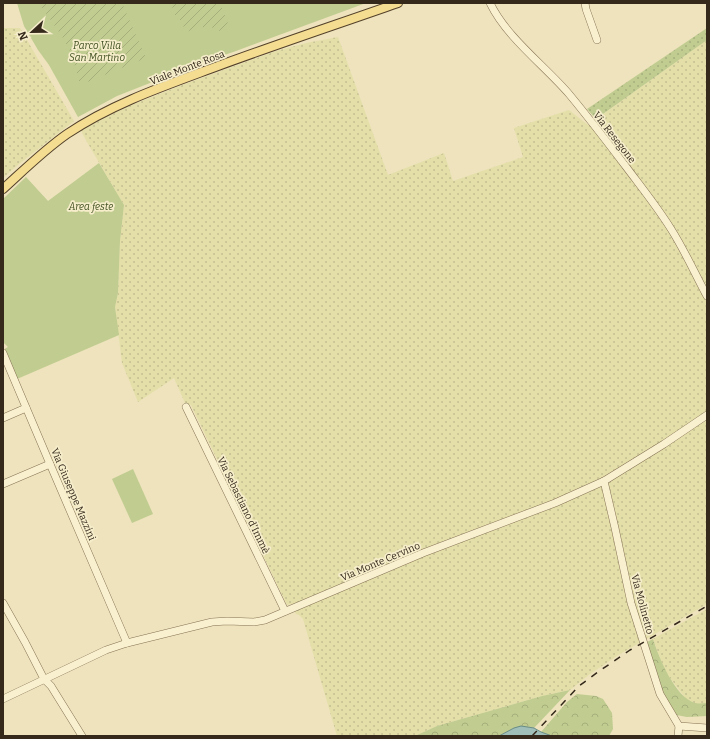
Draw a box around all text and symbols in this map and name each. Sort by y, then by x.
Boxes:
north arrow [12,12,52,52]
text: N [15,29,31,42]
park label: Parco Villa San Martino [69,40,125,64]
street label: Viale Monte Rosa [148,48,227,88]
street label: Via Resegone [590,110,638,166]
park label: Area feste [68,201,113,213]
street label: Via Giuseppe Mazzini [48,446,98,542]
street label: Via Sebastiano d'Immè [214,455,272,556]
street label: Via Monte Cervino [339,540,422,584]
street label: Via Molinetto [628,573,656,636]

